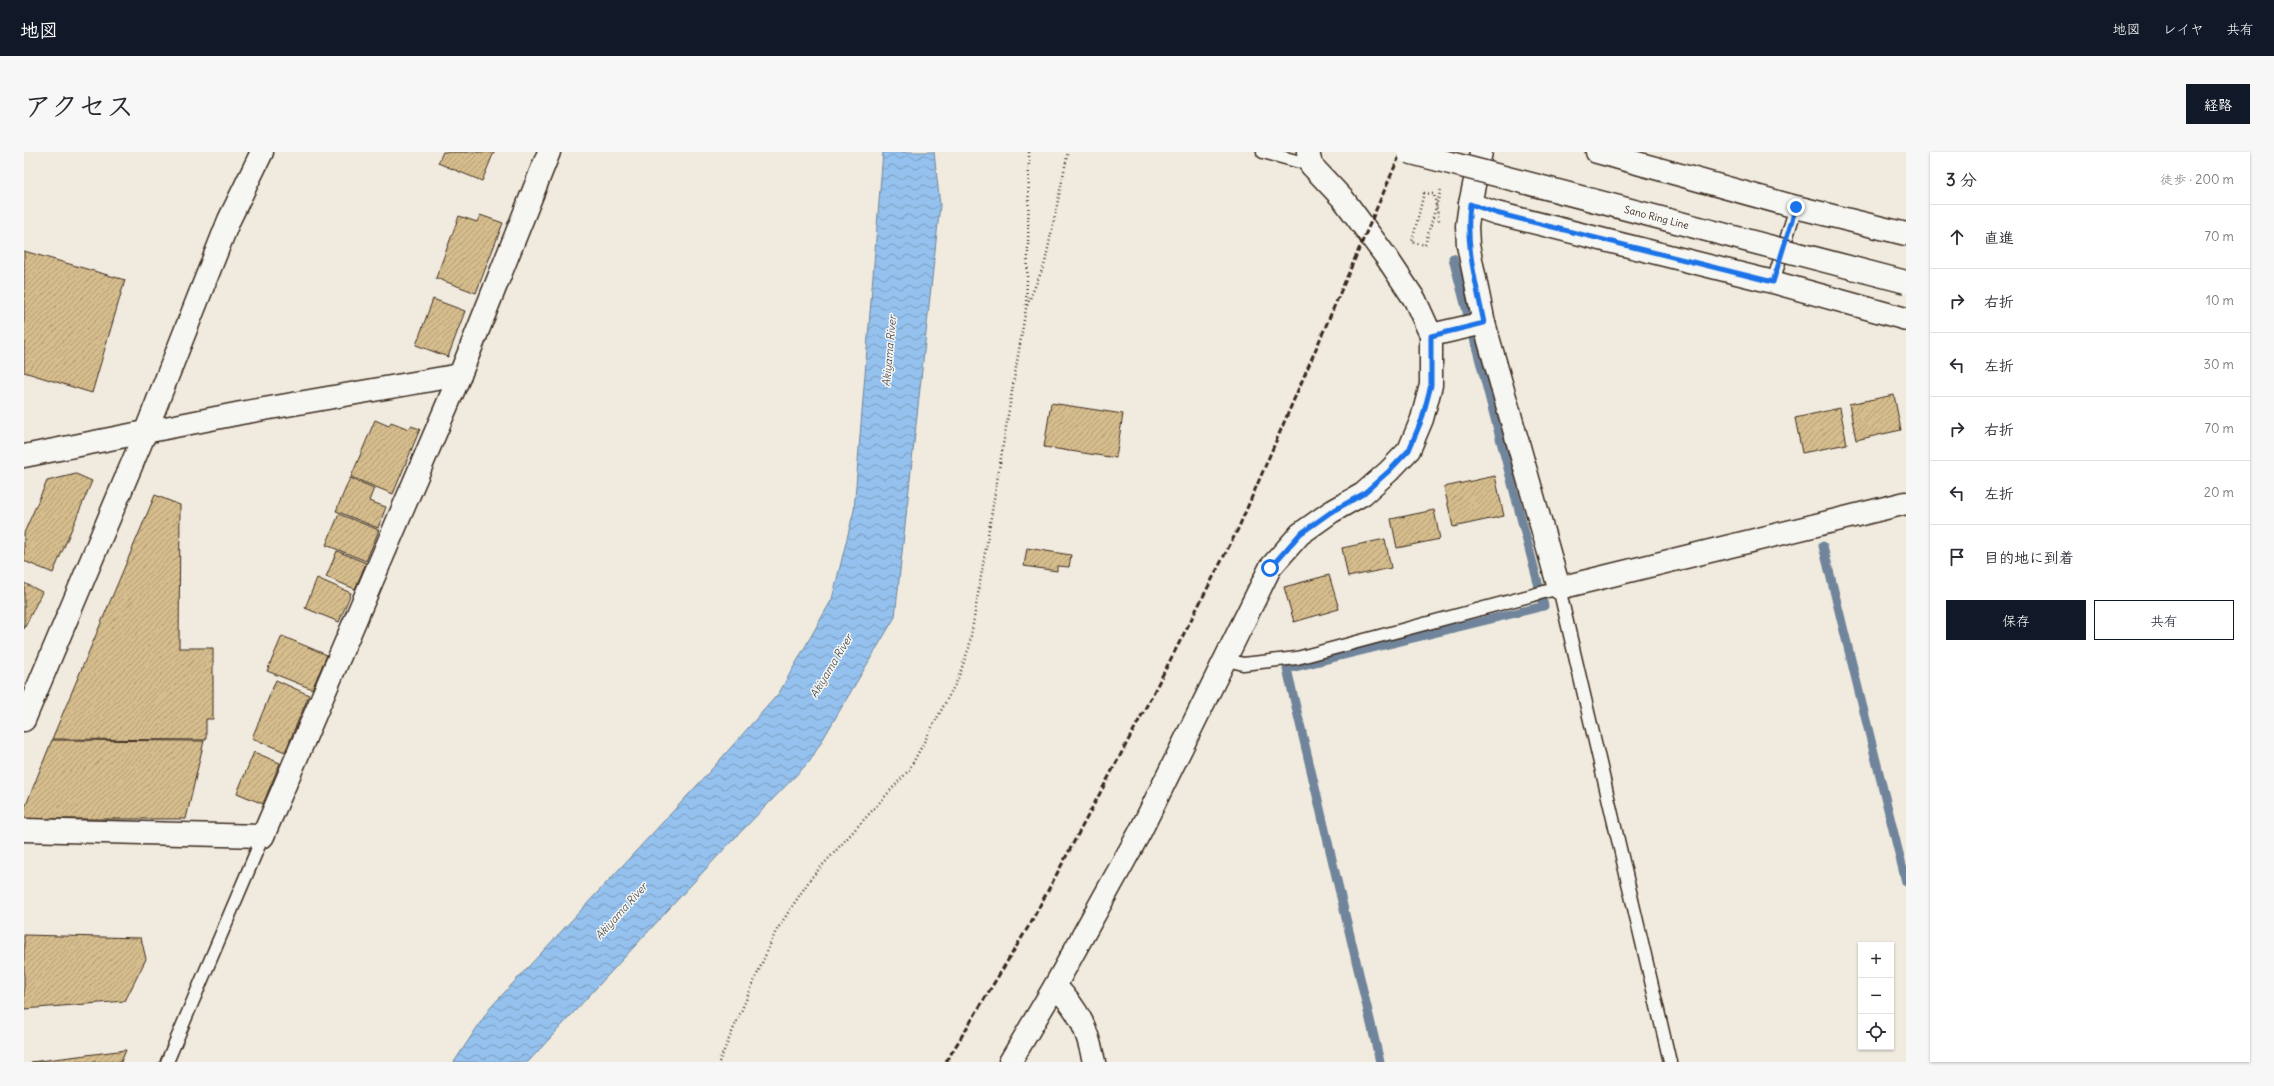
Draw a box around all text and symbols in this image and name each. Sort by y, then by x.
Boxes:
text: 地図 [20,18,58,42]
text: 地図 [2113,20,2141,38]
text: レイヤ [2163,20,2204,38]
text: 共有 [2226,20,2254,38]
button: 経路 [2186,84,2250,124]
text: アクセス [24,88,134,124]
text: 3 分 [1946,169,1977,191]
text: 徒歩 · 200 m [2160,171,2234,188]
route end [1787,198,1805,216]
street label: Sano Ring Line [1623,203,1690,232]
icon: ahead [1946,226,1968,248]
text: 直進 [1984,228,2014,247]
text: 70 m [2205,228,2234,245]
icon: right [1946,290,1968,312]
text: 右折 [1984,292,2014,311]
text: 10 m [2206,292,2234,309]
water label: Akiyama River [879,313,899,387]
icon: left [1946,354,1968,376]
text: 左折 [1984,356,2014,375]
text: 30 m [2204,356,2234,373]
icon: right [1946,418,1968,440]
text: 右折 [1984,420,2014,439]
text: 70 m [2205,420,2234,437]
icon: left [1946,482,1968,504]
text: 左折 [1984,484,2014,503]
text: 20 m [2204,484,2234,501]
icon: arrive [1946,546,1968,568]
text: 目的地に到着 [1984,548,2074,567]
route start [1261,559,1279,577]
button: 保存 [1946,600,2086,640]
button: 共有 [2094,600,2234,640]
water label: Akiyama River [807,630,856,700]
water label: Akiyama River [592,879,651,942]
map controls [1858,942,1894,1050]
button: + [1858,942,1894,978]
button: − [1858,978,1894,1014]
button: locate [1858,1014,1894,1050]

